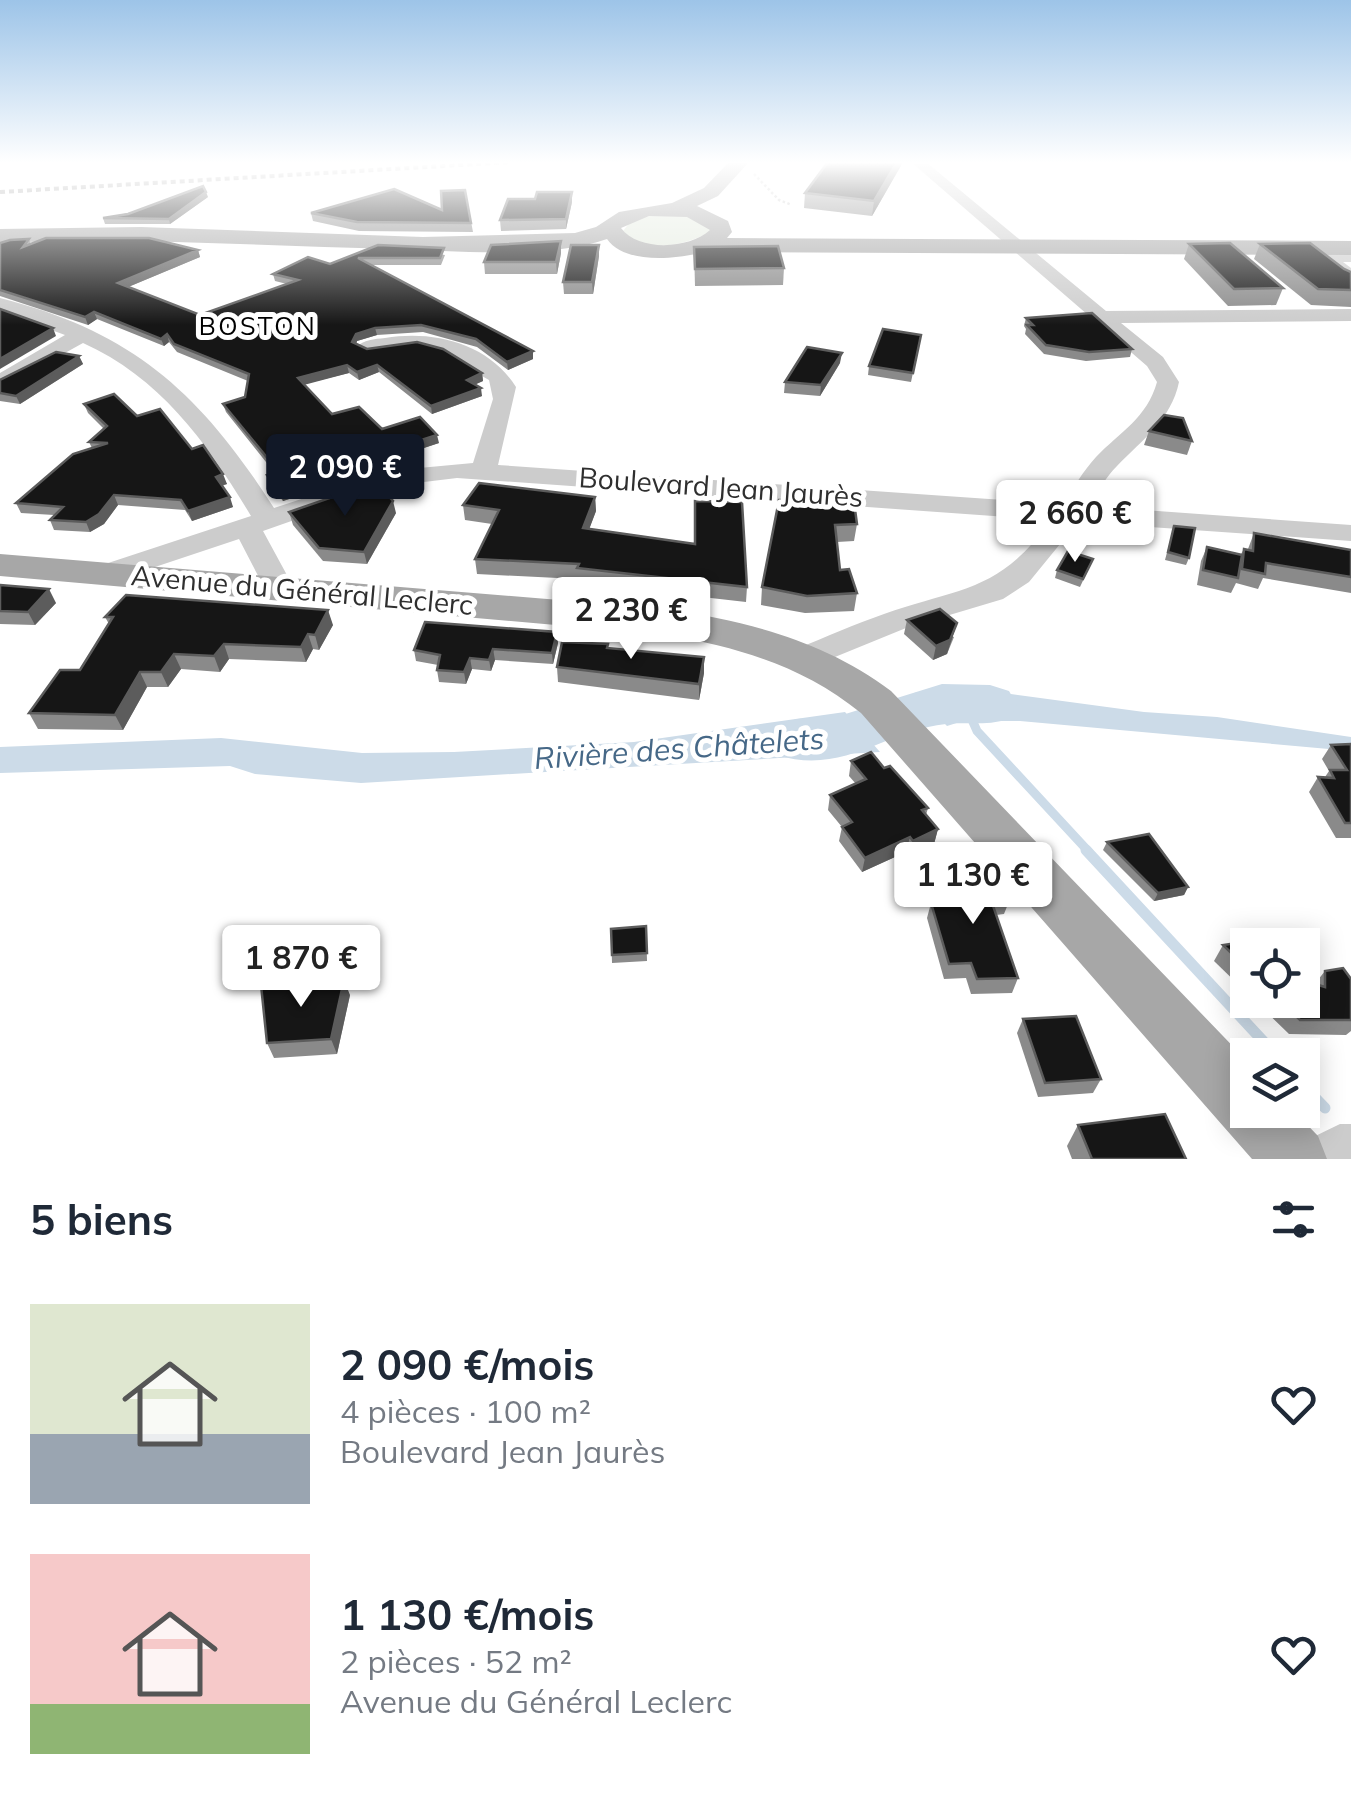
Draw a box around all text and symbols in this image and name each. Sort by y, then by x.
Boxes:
district label: BOSTON [199,310,317,341]
pin: 2 090 € [253,434,437,519]
text: 2 090 € [288,446,402,486]
street label: Boulevard Jean Jaurès [578,459,864,514]
pin: 2 660 € [983,480,1167,565]
text: 2 660 € [1018,492,1132,532]
street label: Avenue du Général Leclerc [130,557,475,622]
pin: 2 230 € [539,577,723,662]
text: 2 230 € [574,589,688,629]
water label: Rivière des Châtelets [533,719,825,777]
pin: 1 130 € [881,842,1065,927]
text: 1 130 € [916,854,1030,894]
pin: 1 870 € [209,925,393,1010]
map controls [1230,928,1320,1128]
button: locate [1230,928,1320,1018]
text: 1 870 € [244,937,358,977]
button: layers [1230,1038,1320,1128]
icon: filters [1266,1192,1321,1247]
text: 5 biens [30,1193,173,1246]
text: 2 090 €/mois [340,1338,594,1391]
icon: home [110,1344,230,1464]
icon: heart [1266,1377,1321,1432]
text: 4 pièces · 100 m² [340,1391,591,1431]
text: Boulevard Jean Jaurès [340,1431,665,1471]
text: 1 130 €/mois [340,1588,594,1641]
icon: home [110,1594,230,1714]
icon: heart [1266,1627,1321,1682]
text: 2 pièces · 52 m² [340,1641,572,1681]
text: Avenue du Général Leclerc [340,1681,732,1721]

